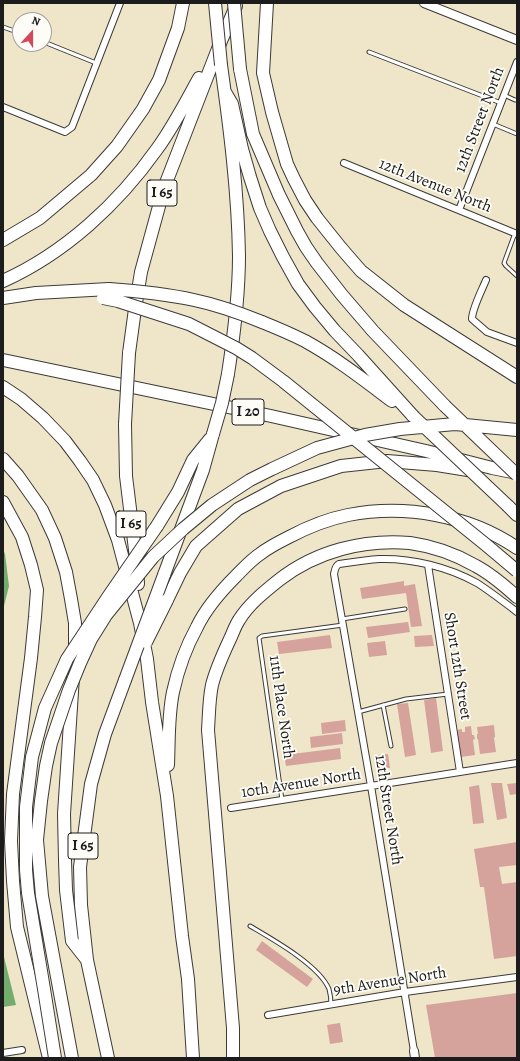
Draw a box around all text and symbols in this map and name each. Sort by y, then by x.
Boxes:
north arrow [12,12,52,52]
text: N [30,13,43,30]
street label: 12th Street North [451,64,509,176]
street label: 12th Avenue North [376,155,494,217]
road number: I 65 [147,180,177,206]
road number: I 20 [232,399,264,425]
road number: I 65 [116,511,146,537]
street label: Short 12th Street [439,611,475,721]
street label: 11th Place North [264,654,298,760]
street label: 12th Street North [370,753,406,867]
street label: 10th Avenue North [240,765,362,803]
road number: I 65 [68,833,98,859]
street label: 9th Avenue North [332,964,448,1000]

